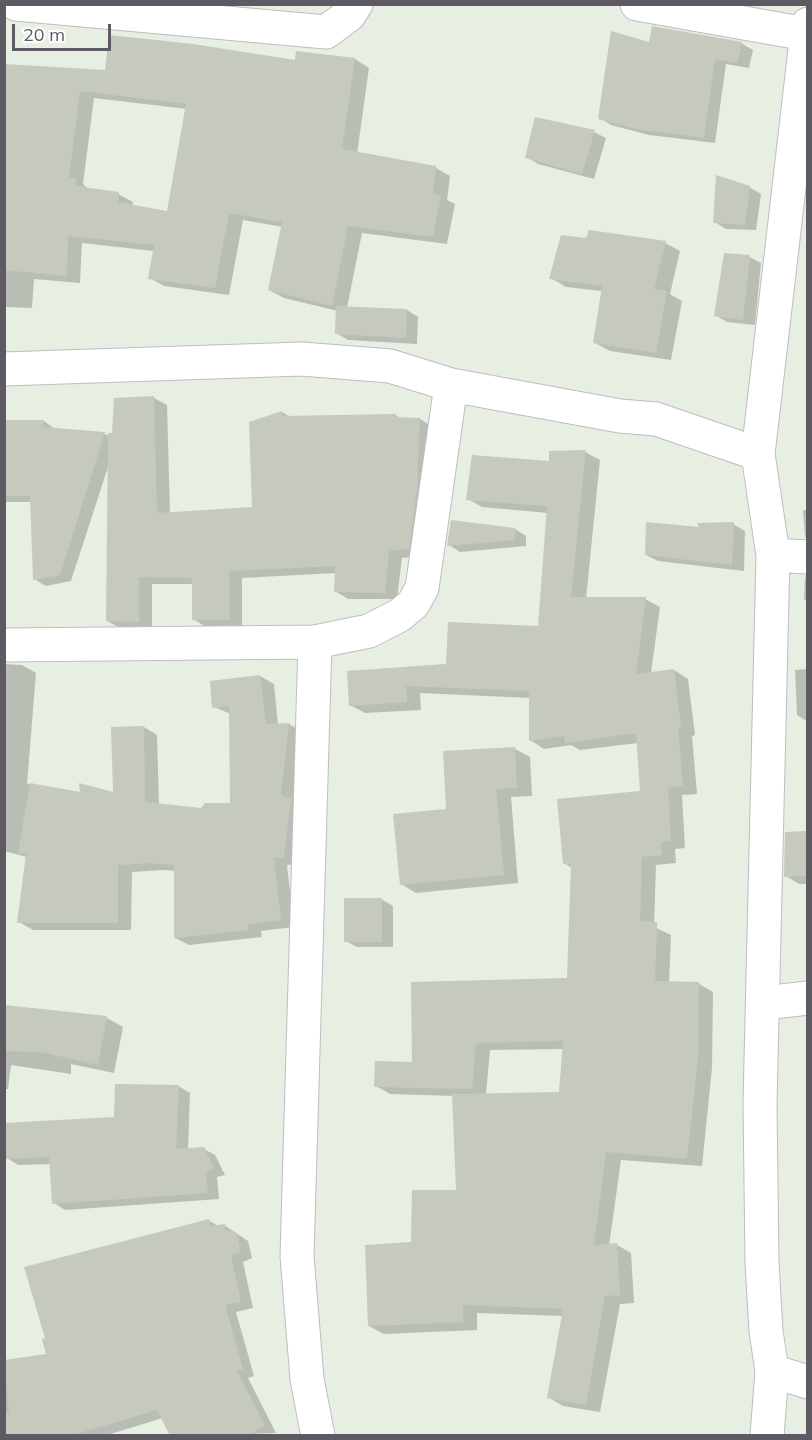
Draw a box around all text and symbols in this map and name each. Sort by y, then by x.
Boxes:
scale bar [15,12,114,50]
text: 20 m [23,23,65,46]

